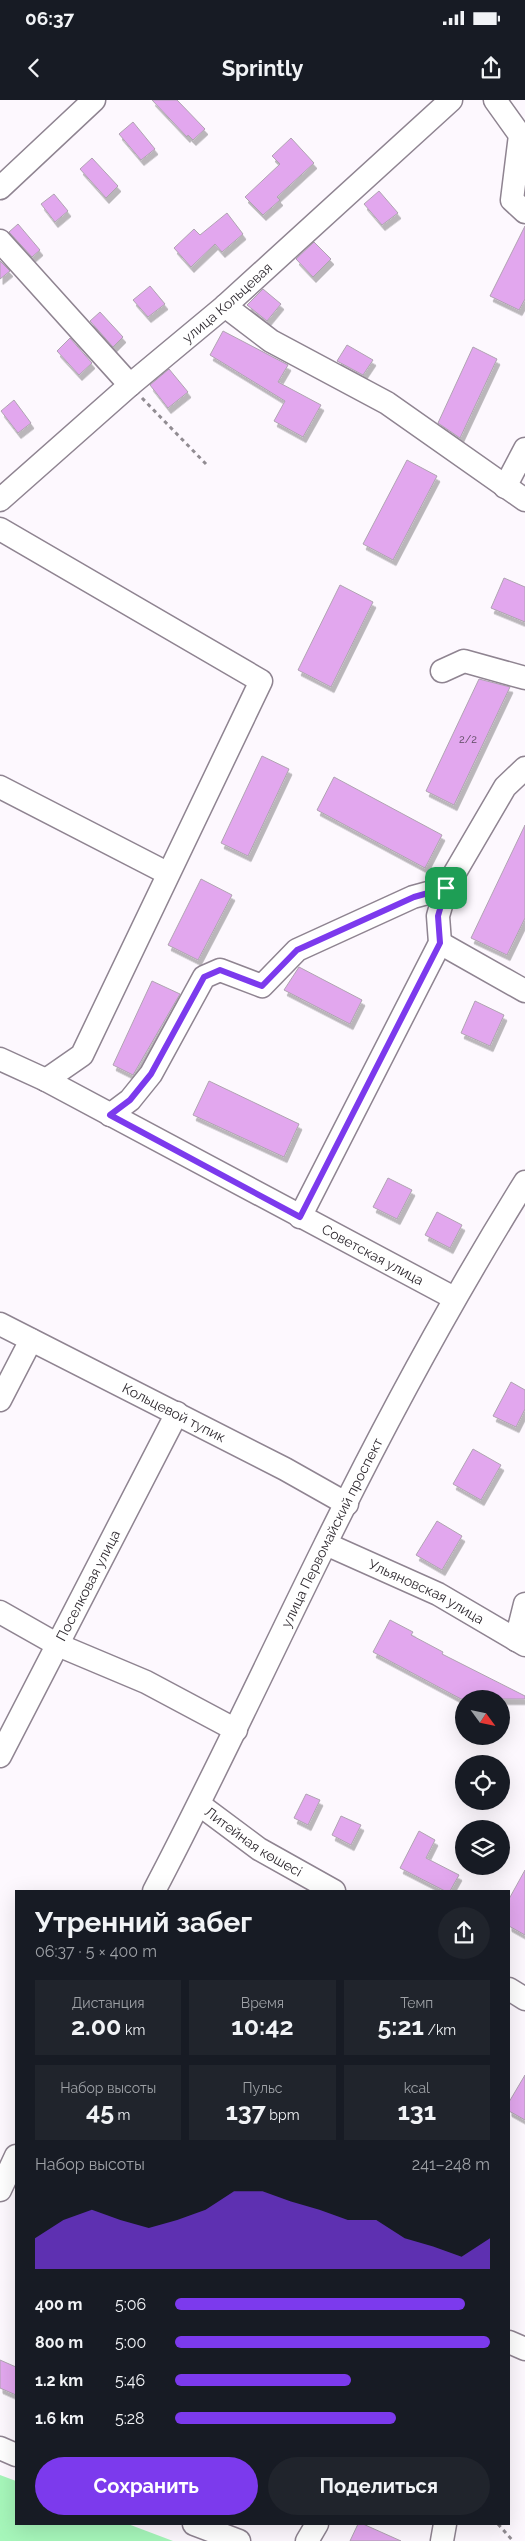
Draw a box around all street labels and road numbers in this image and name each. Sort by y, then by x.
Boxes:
street label: улица Кольцевая [179,259,275,346]
street label: Советская улица [319,1221,426,1288]
street label: Кольцевой тупик [120,1380,228,1445]
street label: улица Первомайский проспект [278,1435,386,1630]
street label: Поселковая улица [53,1527,123,1644]
street label: Ульяновская улица [366,1556,487,1627]
street label: Литейная көшесі [202,1803,305,1880]

